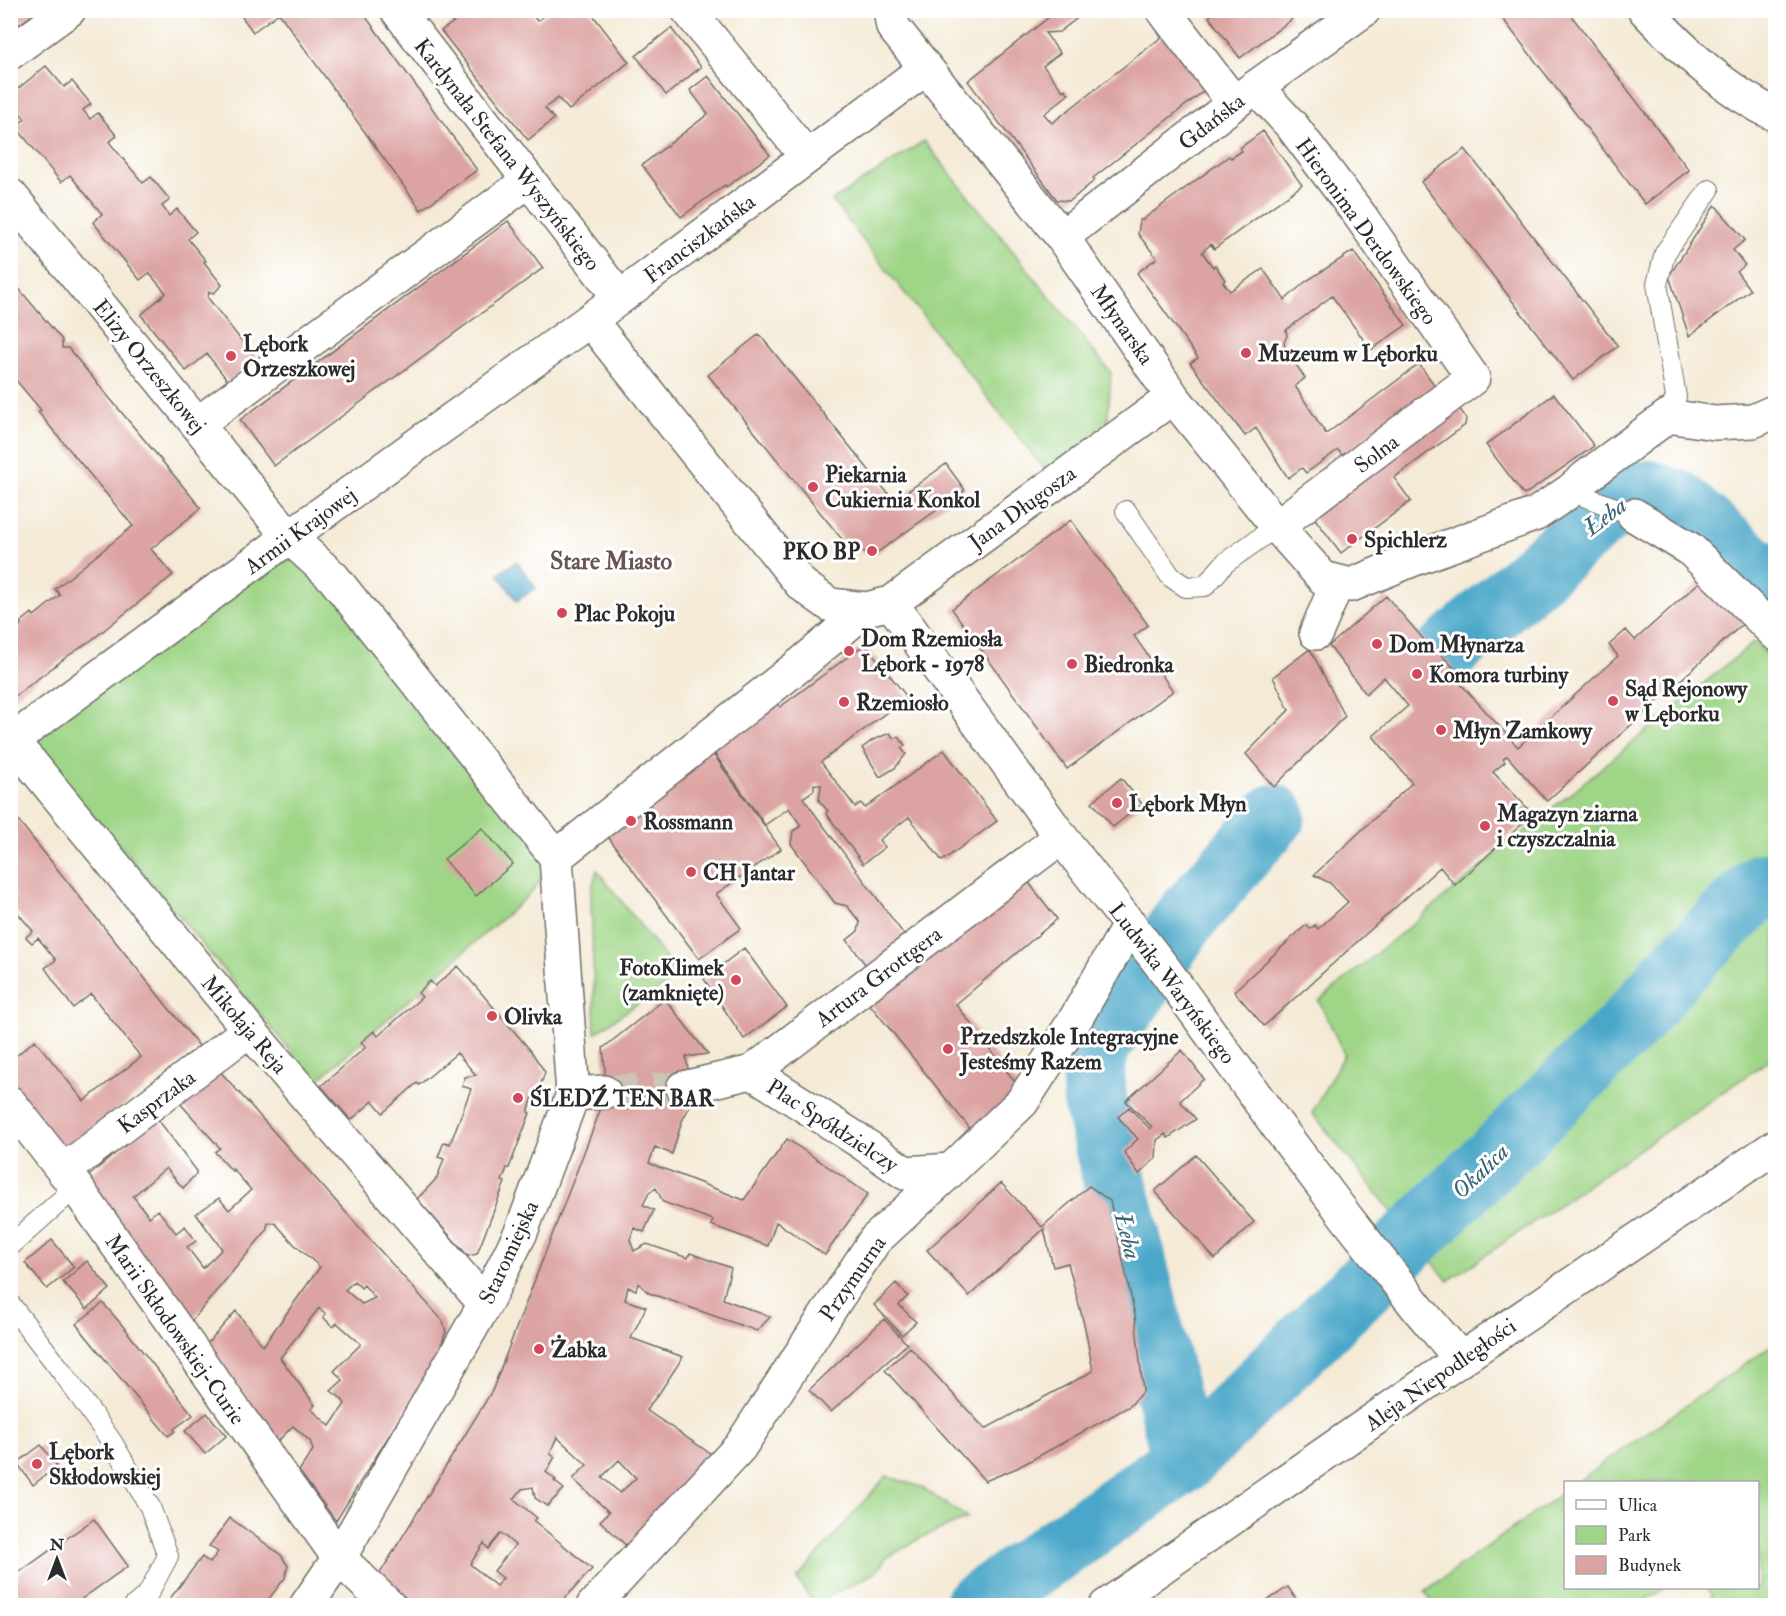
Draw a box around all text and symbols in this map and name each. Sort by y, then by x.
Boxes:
street label: Kardynała Stefana Wyszyńskiego [408,33,607,276]
street label: Gdańska [1173,87,1251,156]
street label: Hieronima Derdowskiego [1289,133,1443,330]
street label: Franciszkańska [638,187,762,290]
street label: Młynarska [1084,279,1161,371]
street label: Elizy Orzeszkowej [87,294,212,439]
place label: Lębork Orzeszkowej [243,330,355,383]
place label: Muzeum w Lęborku [1257,340,1438,368]
marker: Muzeum w Lęborku [1239,346,1253,360]
marker: Lębork Orzeszkowej [224,349,238,363]
street label: Solna [1349,427,1405,480]
street label: Jana Długosza [963,459,1083,557]
place label: Piekarnia Cukiernia Konkol [825,461,980,514]
marker: Piekarnia Cukiernia Konkol [806,480,820,494]
street label: Armii Krajowej [238,481,362,581]
water label: Łeba [1577,490,1633,543]
place label: Spichlerz [1364,526,1447,555]
marker: Spichlerz [1345,532,1359,546]
place label: PKO BP [783,538,860,566]
marker: PKO BP [865,544,879,558]
district label: Stare Miasto [550,546,672,577]
place label: Plac Pokoju [574,600,676,628]
marker: Plac Pokoju [555,606,569,620]
place label: Dom Rzemiosła Lębork - 1978 [861,625,1003,678]
place label: Dom Młynarza [1389,631,1525,660]
marker: Dom Młynarza [1370,637,1384,651]
marker: Dom Rzemiosła Lębork - 1978 [842,644,856,658]
place label: Biedronka [1084,651,1174,679]
marker: Biedronka [1065,657,1079,671]
place label: Komora turbiny [1429,661,1569,690]
marker: Komora turbiny [1410,667,1424,681]
place label: Sąd Rejonowy w Lęborku [1624,675,1749,728]
place label: Rzemiosło [856,689,949,717]
marker: Sąd Rejonowy w Lęborku [1606,694,1620,708]
marker: Rzemiosło [837,695,851,709]
place label: Młyn Zamkowy [1452,717,1593,746]
marker: Młyn Zamkowy [1434,723,1448,737]
place label: Lębork Młyn [1129,790,1247,819]
marker: Lębork Młyn [1110,796,1124,810]
place label: Magazyn ziarna i czyszczalnia [1496,800,1638,854]
place label: Rossmann [643,808,734,836]
marker: Rossmann [624,814,638,828]
marker: Magazyn ziarna i czyszczalnia [1478,819,1492,833]
place label: CH Jantar [703,859,796,888]
marker: CH Jantar [684,865,698,879]
street label: Ludwika Waryńskiego [1102,897,1242,1070]
street label: Artura Grottgera [809,920,948,1034]
place label: FotoKlimek (zamknięte) [619,954,724,1007]
street label: Mikołaja Reja [195,970,294,1080]
marker: FotoKlimek (zamknięte) [729,973,743,987]
place label: Olivka [504,1003,563,1031]
marker: Olivka [485,1009,499,1023]
place label: Przedszkole Integracyjne Jesteśmy Razem [959,1023,1179,1077]
marker: Przedszkole Integracyjne Jesteśmy Razem [941,1042,955,1056]
street label: Kasprzaka [112,1063,202,1141]
street label: Plac Spółdzielczy [761,1073,904,1180]
place label: ŚLEDŹ TEN BAR [530,1084,715,1113]
marker: ŚLEDŹ TEN BAR [511,1091,525,1105]
water label: Okalica [1445,1137,1516,1206]
street label: Staromiejska [473,1195,545,1309]
water label: Łeba [1107,1209,1148,1262]
street label: Marii Skłodowskiej-Curie [99,1229,252,1430]
street label: Przymurna [813,1230,893,1327]
street label: Aleja Niepodległości [1359,1312,1522,1439]
place label: Żabka [551,1334,608,1364]
marker: Żabka [532,1342,546,1356]
place label: Lębork Skłodowskiej [49,1438,161,1491]
marker: Lębork Skłodowskiej [30,1457,44,1471]
legend [1564,1481,1759,1589]
text: Ulica [1618,1494,1658,1517]
text: Park [1618,1524,1651,1547]
north arrow [27,1529,87,1589]
text: N [49,1535,65,1555]
text: Budynek [1618,1554,1682,1577]

